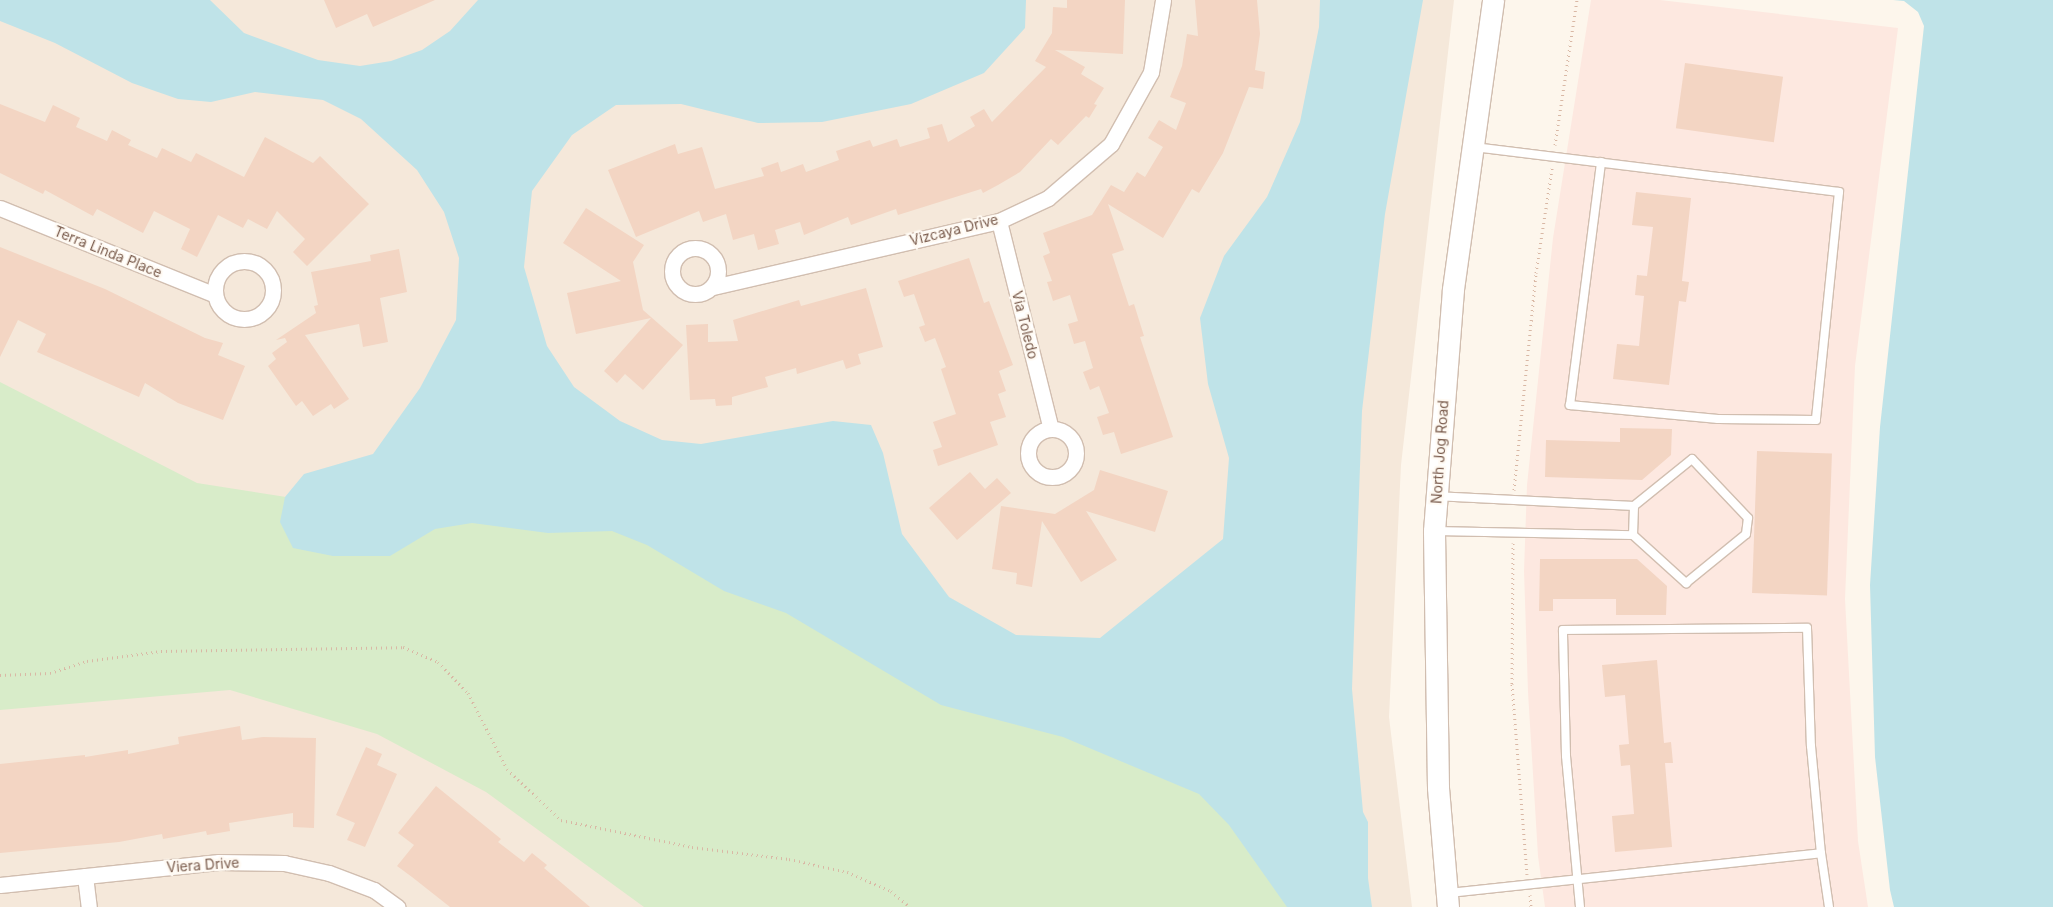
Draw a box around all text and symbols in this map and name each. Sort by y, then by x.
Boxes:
street label: Vizcaya Drive [908,211,1000,249]
street label: Terra Linda Place [52,223,164,281]
street label: Via Toledo [1008,289,1042,361]
street label: North Jog Road [1428,400,1452,504]
street label: Viera Drive [166,854,240,876]

